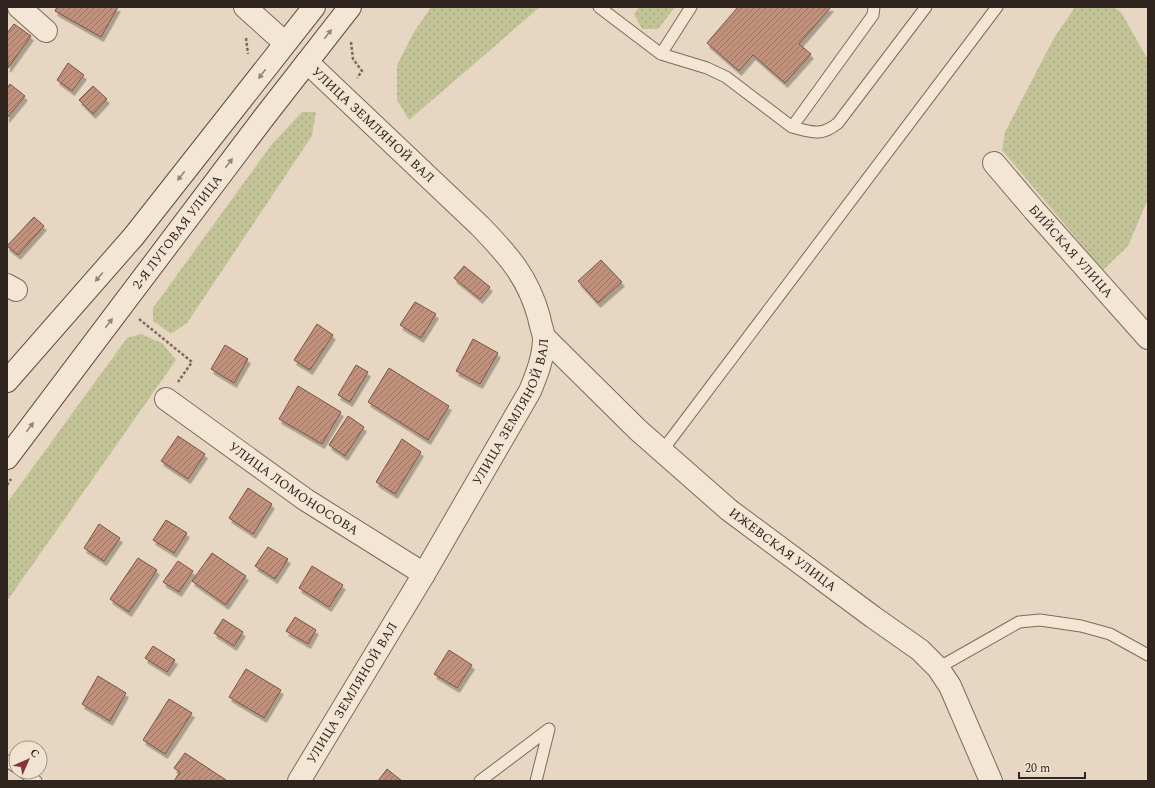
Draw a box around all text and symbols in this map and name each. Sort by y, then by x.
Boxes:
one-way arrow [324,29,333,40]
street label: УЛИЦА ЗЕМЛЯНОЙ ВАЛ [307,62,439,188]
one-way arrow [257,69,266,80]
one-way arrow [225,158,233,169]
street label: 2-Я ЛУГОВАЯ УЛИЦА [127,170,228,294]
one-way arrow [177,171,186,182]
street label: БИЙСКАЯ УЛИЦА [1024,200,1118,303]
one-way arrow [95,272,104,282]
one-way arrow [104,318,113,329]
street label: УЛИЦА ЗЕМЛЯНОЙ ВАЛ [467,338,554,489]
one-way arrow [26,422,35,433]
street label: УЛИЦА ЛОМОНОСОВА [224,437,363,541]
street label: ИЖЕВСКАЯ УЛИЦА [724,503,841,597]
street label: УЛИЦА ЗЕМЛЯНОЙ ВАЛ [302,618,403,767]
north arrow [8,740,48,780]
text: С [26,745,44,762]
scale bar [1019,754,1085,780]
text: 20 m [1025,759,1050,778]

